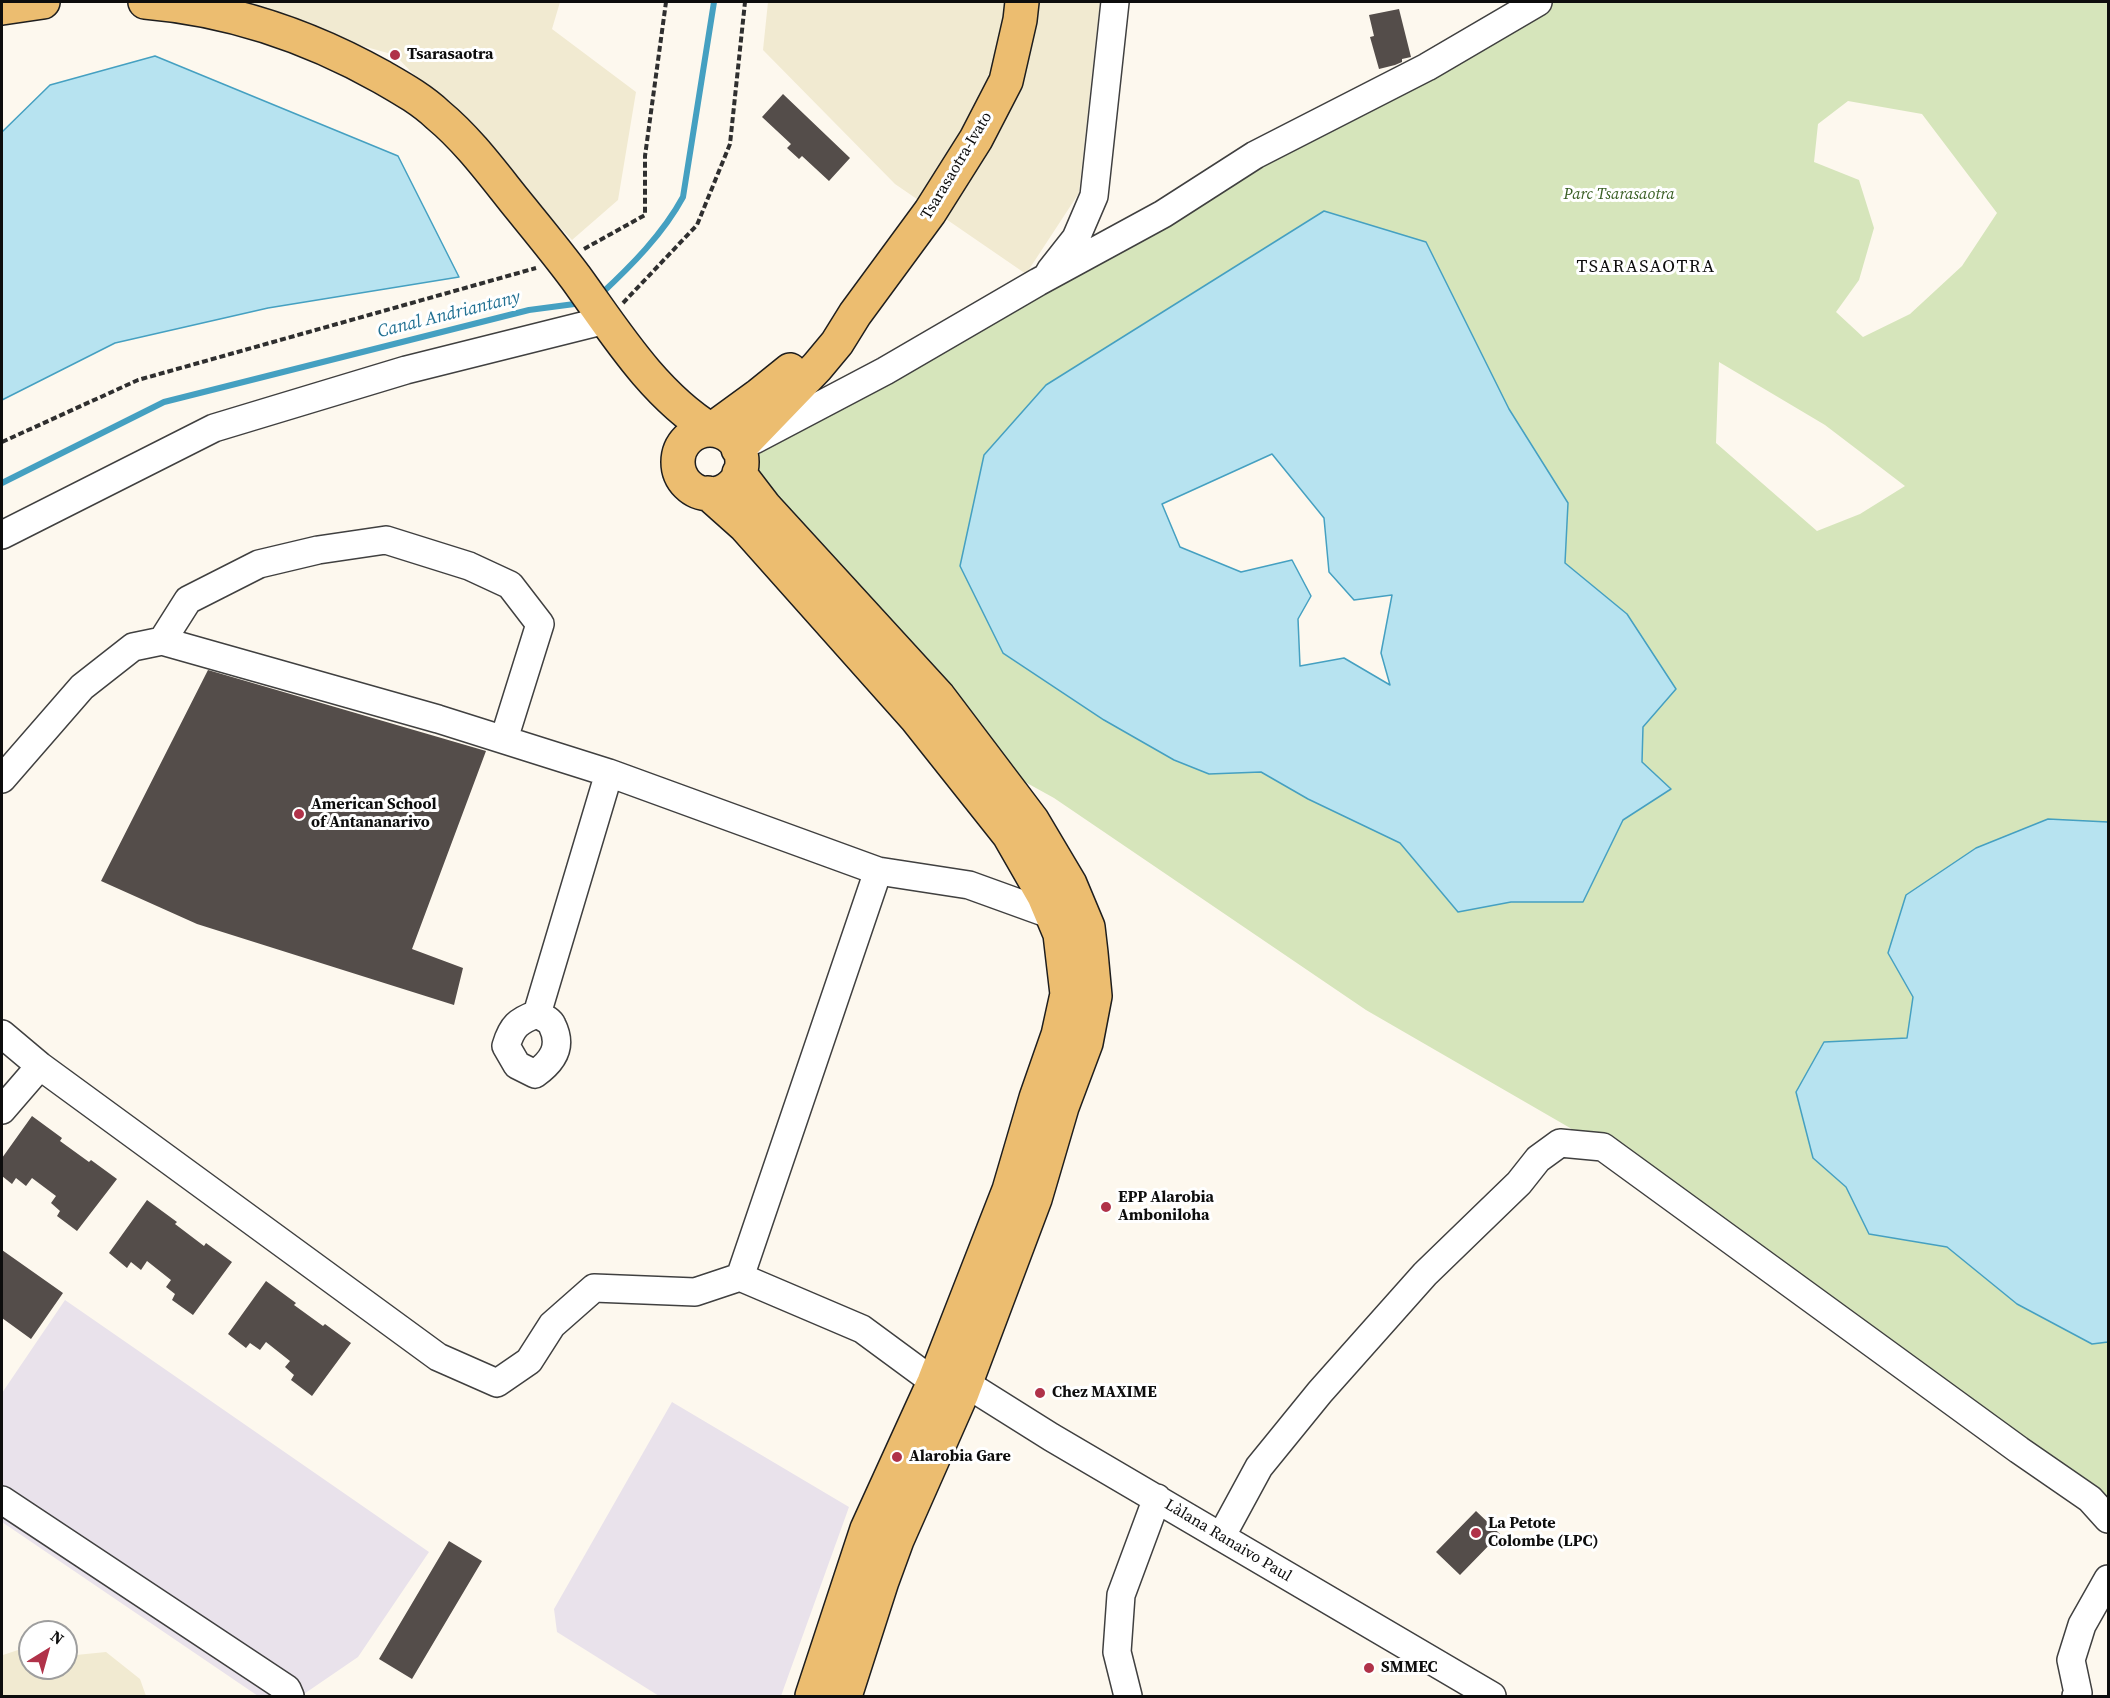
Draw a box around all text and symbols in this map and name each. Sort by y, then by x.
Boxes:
place label: Tsarasaotra [407,45,493,65]
marker: Tsarasaotra [388,48,402,62]
street label: Tsarasaotra-Ivato [917,109,997,223]
park label: Parc Tsarasaotra [1564,185,1674,205]
district label: TSARASAOTRA [1576,256,1716,278]
water label: Canal Andriantany [375,287,523,343]
place label: American School of Antananarivo [311,795,437,833]
marker: American School of Antananarivo [292,807,306,821]
place label: EPP Alarobia Amboniloha [1118,1188,1214,1226]
marker: EPP Alarobia Amboniloha [1099,1200,1113,1214]
place label: Chez MAXIME [1052,1383,1157,1403]
marker: Chez MAXIME [1033,1386,1047,1400]
place label: Alarobia Gare [909,1447,1011,1467]
marker: Alarobia Gare [890,1450,904,1464]
street label: Làlana Ranaivo Paul [1161,1496,1295,1586]
place label: La Petote Colombe (LPC) [1488,1514,1599,1552]
marker: La Petote Colombe (LPC) [1469,1526,1483,1540]
north arrow [18,1620,78,1680]
text: N [46,1625,69,1650]
place label: SMMEC [1381,1658,1438,1678]
marker: SMMEC [1362,1661,1376,1675]

